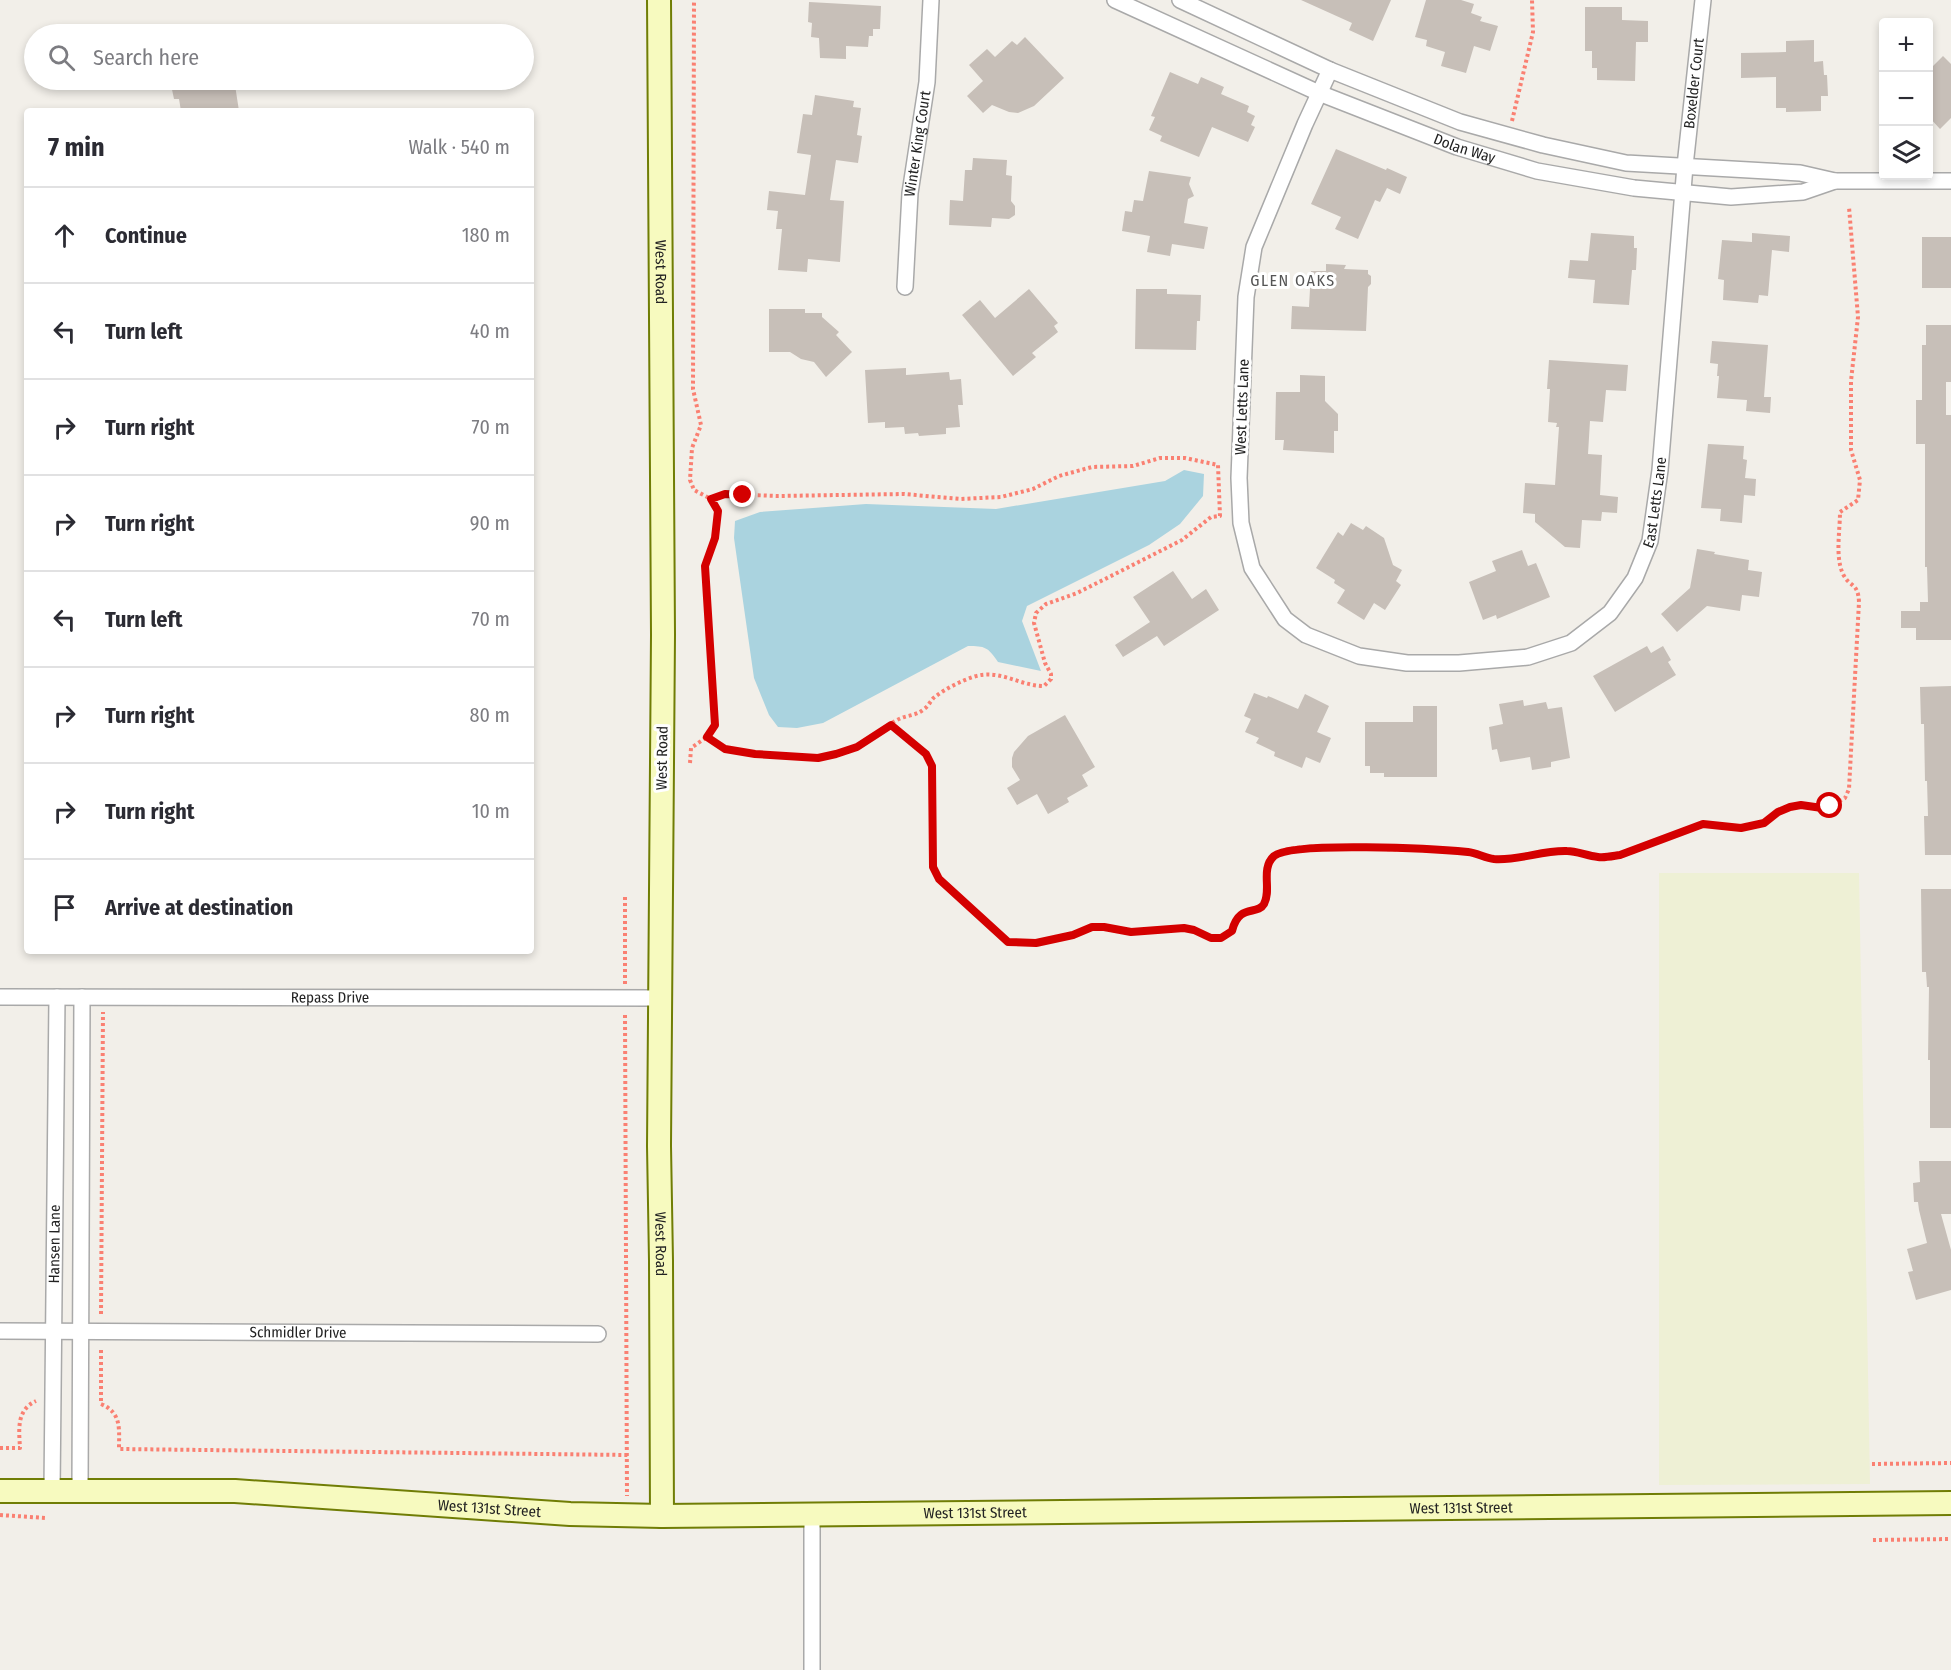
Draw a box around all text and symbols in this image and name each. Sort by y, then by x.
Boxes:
map controls [1879,18,1933,180]
button: + [1879,18,1933,72]
search box [24,24,534,90]
street label: Boxelder Court [1680,37,1708,130]
icon: search [45,41,78,74]
text: Search here [93,44,199,71]
button: − [1879,72,1933,126]
street label: Winter King Court [901,89,935,198]
button: layers [1879,126,1933,180]
street label: Dolan Way [1431,130,1498,167]
text: 7 min [48,132,105,163]
text: Walk · 540 m [408,135,510,159]
icon: ahead [48,219,81,252]
text: Continue [105,222,187,249]
text: 180 m [462,223,510,247]
street label: West Road [652,240,670,304]
district label: GLEN OAKS [1250,271,1336,290]
icon: left [48,315,81,348]
text: Turn left [105,318,183,345]
text: 40 m [470,319,510,343]
street label: West Letts Lane [1231,359,1253,455]
icon: right [48,411,81,444]
text: Turn right [105,414,194,441]
text: 70 m [472,415,510,439]
street label: East Letts Lane [1639,456,1670,551]
route end [729,481,755,507]
icon: right [48,507,81,540]
text: Turn right [105,510,194,537]
text: 90 m [470,511,510,535]
icon: left [48,603,81,636]
text: Turn left [105,606,183,633]
text: 70 m [472,607,510,631]
icon: right [48,699,81,732]
text: Turn right [105,702,194,729]
text: 80 m [470,703,510,727]
street label: West Road [652,726,672,790]
route start [1816,792,1842,818]
icon: right [48,795,81,828]
text: Turn right [105,798,194,825]
text: 10 m [472,799,510,823]
icon: arrive [48,891,81,924]
text: Arrive at destination [105,894,293,921]
street label: Repass Drive [291,988,369,1007]
street label: Hansen Lane [45,1204,64,1284]
street label: West Road [651,1212,670,1276]
street label: Schmidler Drive [249,1323,347,1342]
street label: West 131st Street [437,1496,542,1521]
street label: West 131st Street [1409,1498,1513,1517]
street label: West 131st Street [923,1503,1027,1522]

